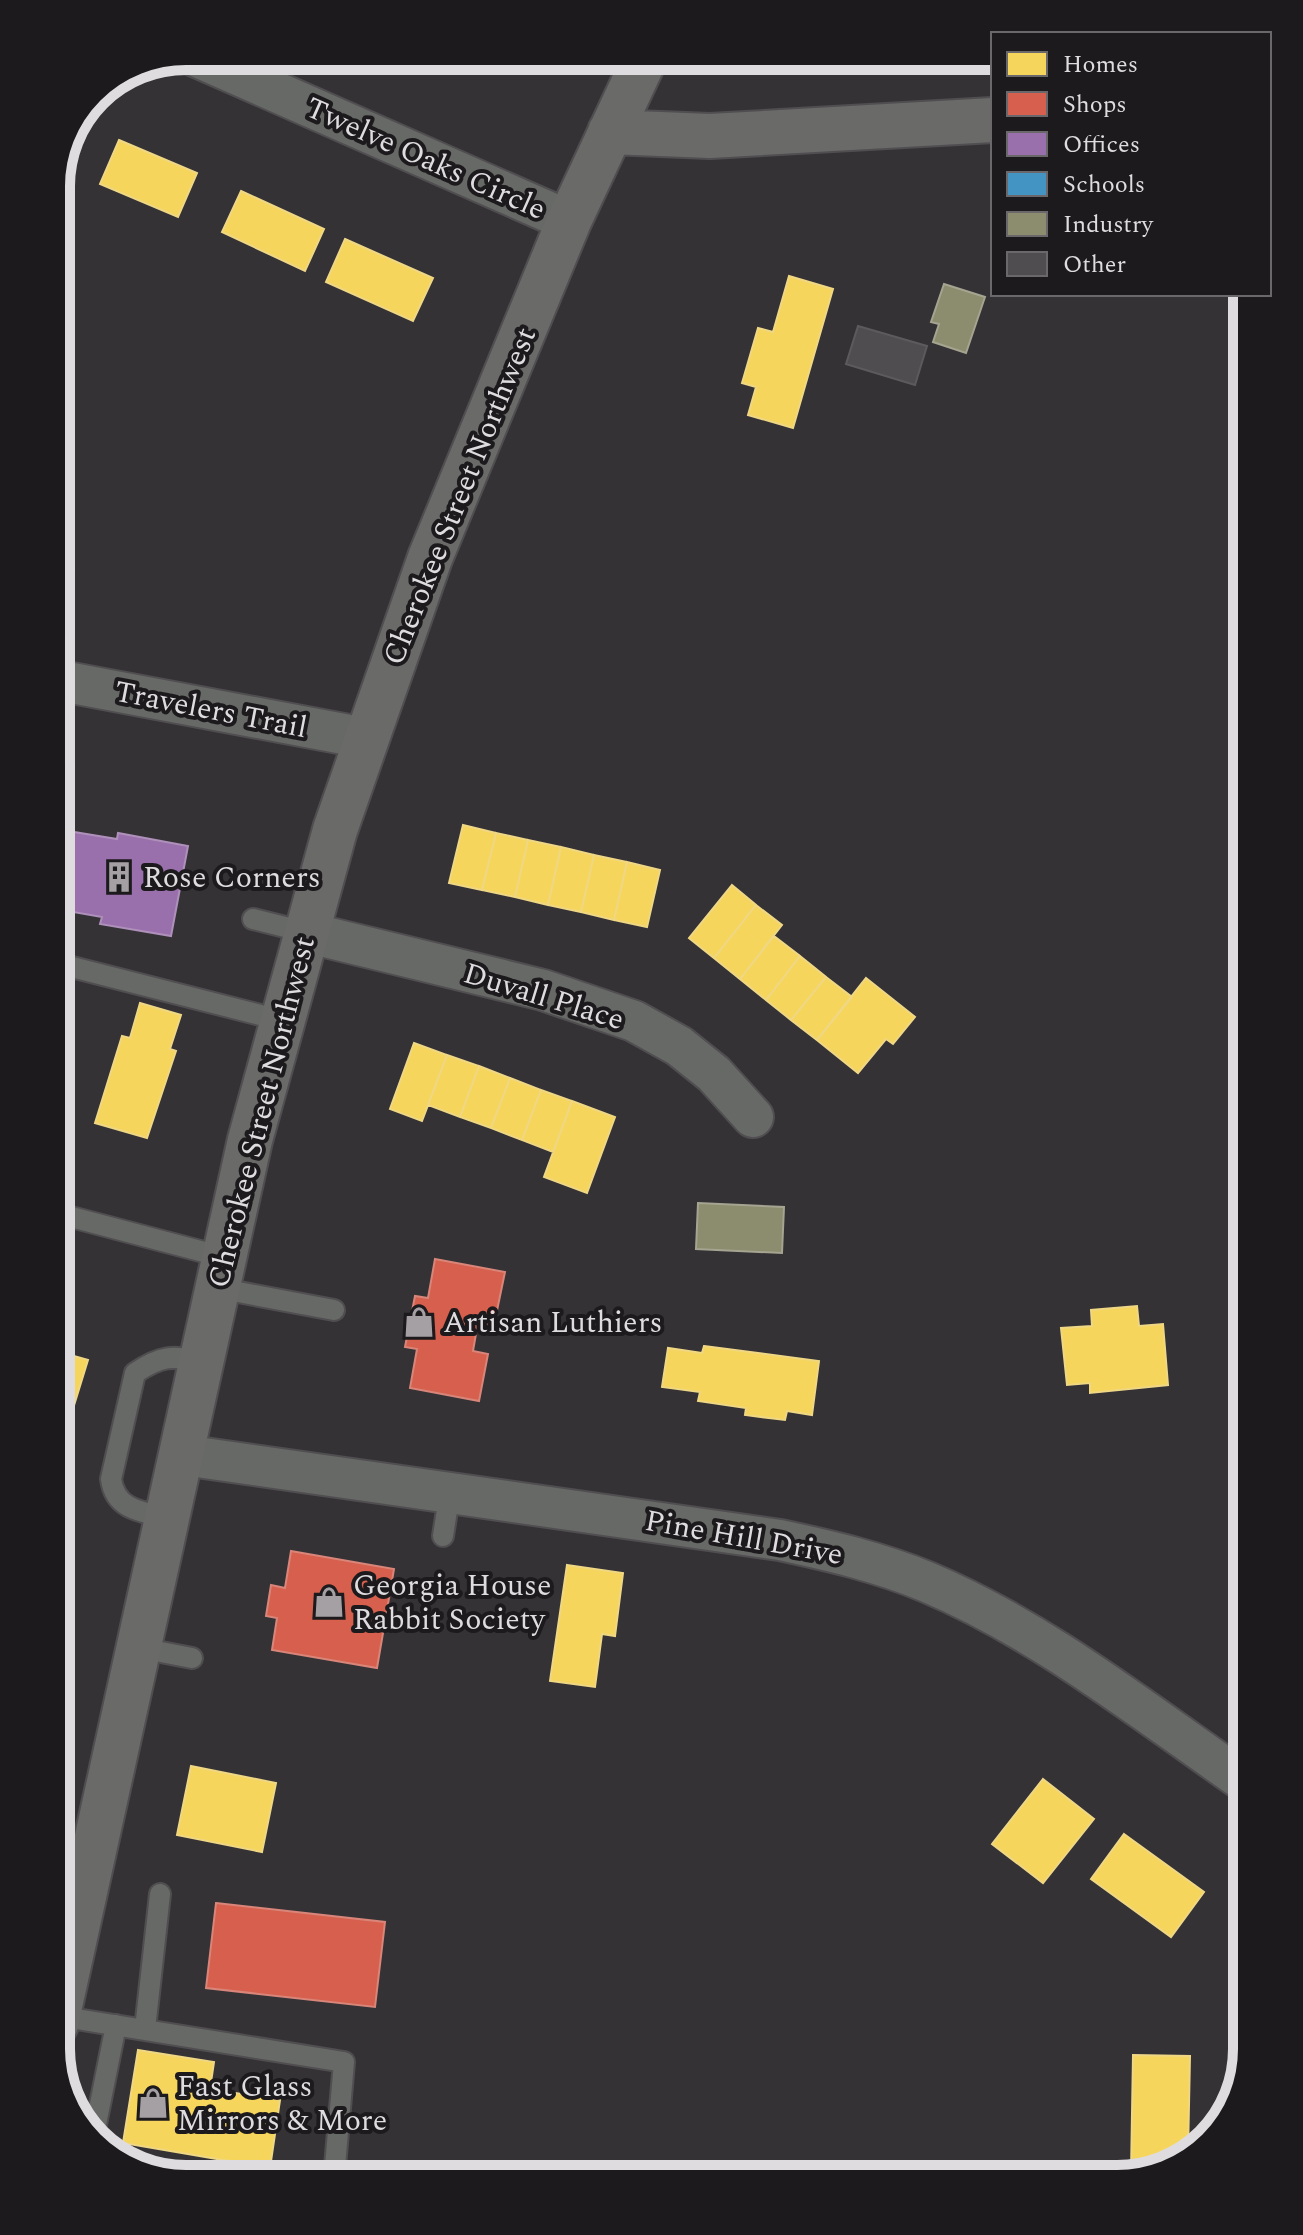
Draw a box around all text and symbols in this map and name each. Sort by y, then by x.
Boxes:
legend [991,32,1271,296]
text: Homes [1063,47,1138,83]
street label: Twelve Oaks Circle [298,85,553,233]
text: Shops [1063,87,1127,123]
text: Offices [1063,127,1140,163]
text: Schools [1063,167,1145,203]
text: Industry [1063,207,1155,243]
text: Other [1063,247,1126,283]
street label: Cherokee Street Northwest [371,320,549,672]
street label: Travelers Trail [111,669,311,751]
place label: Rose Corners [143,855,321,901]
building icon: Rose Corners [102,860,136,894]
street label: Cherokee Street Northwest [196,932,328,1293]
street label: Duvall Place [458,951,630,1043]
place label: Artisan Luthiers [443,1300,663,1346]
shop icon: Artisan Luthiers [402,1305,436,1339]
street label: Pine Hill Drive [641,1498,846,1578]
place label: Georgia House Rabbit Society [353,1563,551,1643]
shop icon: Georgia House Rabbit Society [312,1585,346,1619]
place label: Fast Glass Mirrors & More [177,2064,387,2144]
shop icon: Fast Glass Mirrors & More [136,2086,170,2120]

